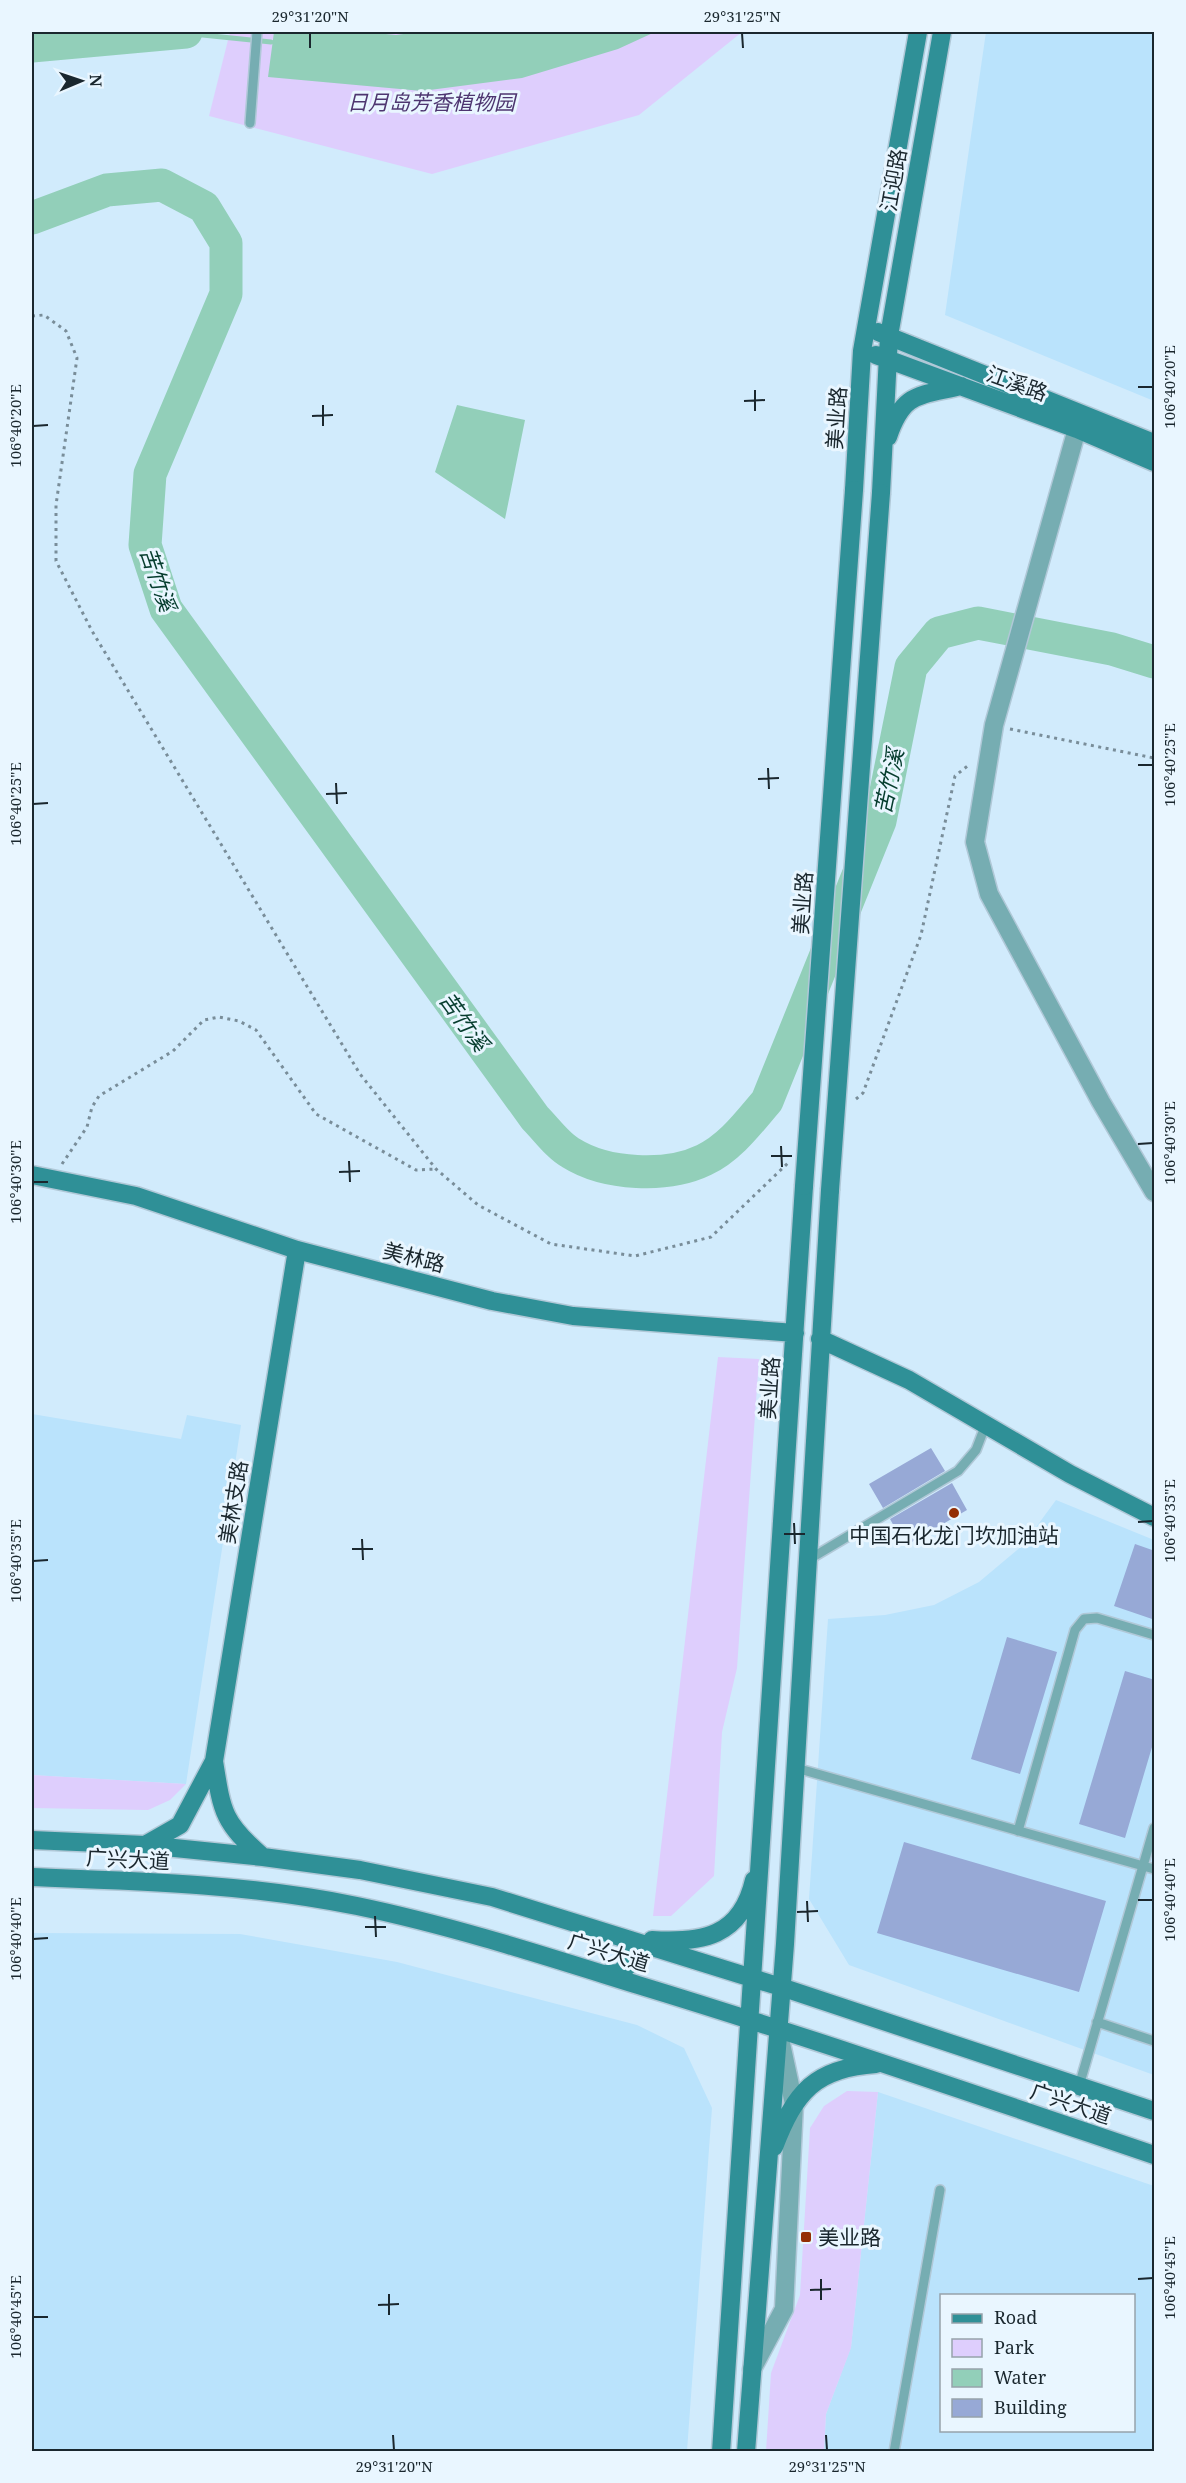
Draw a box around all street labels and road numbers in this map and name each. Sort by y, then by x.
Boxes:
street label: 江迎路 [874,147,912,213]
street label: 江溪路 [983,359,1051,407]
street label: 美业路 [820,386,852,450]
street label: 美业路 [786,871,818,935]
street label: 美林路 [380,1236,448,1278]
street label: 美业路 [753,1356,785,1420]
street label: 美林支路 [213,1458,253,1546]
street label: 广兴大道 [85,1843,171,1875]
street label: 广兴大道 [565,1926,653,1978]
street label: 广兴大道 [1027,2076,1115,2130]

